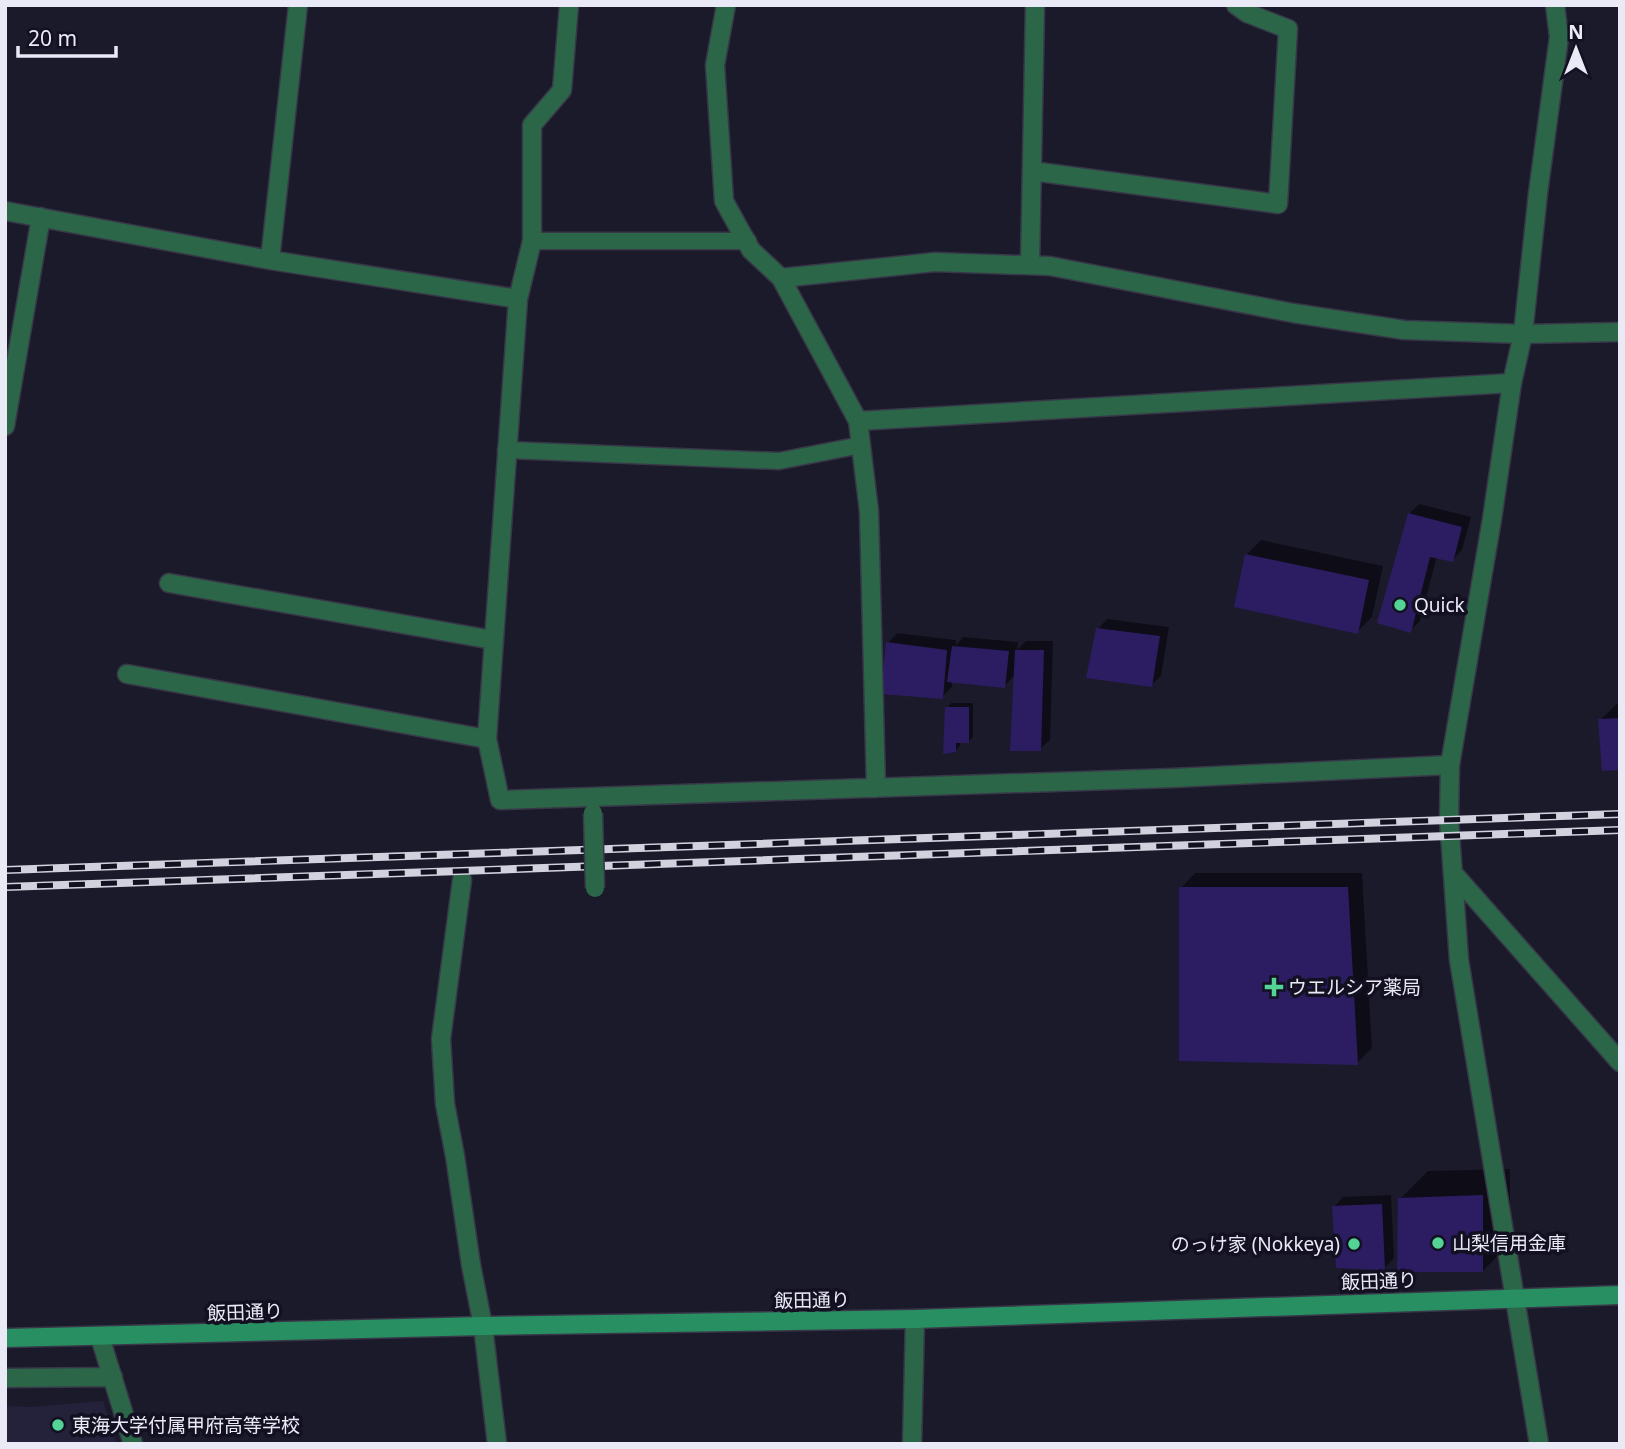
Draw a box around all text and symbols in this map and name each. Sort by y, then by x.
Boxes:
scale bar [18,14,116,58]
north arrow [1541,14,1611,84]
text: N [1568,19,1584,45]
text: 20 m [28,24,77,52]
place label: Quick [1414,592,1465,618]
marker: Quick [1392,597,1408,613]
place label: ウエルシア薬局 [1288,974,1421,1000]
marker: ウエルシア薬局 [1266,979,1282,995]
place label: 山梨信用金庫 [1452,1230,1566,1256]
place label: のっけ家 (Nokkeya) [1171,1231,1340,1257]
marker: 山梨信用金庫 [1430,1235,1446,1251]
marker: のっけ家 (Nokkeya) [1346,1236,1362,1252]
street label: 飯田通り [1341,1267,1417,1295]
street label: 飯田通り [774,1286,850,1314]
street label: 飯田通り [207,1298,283,1326]
place label: 東海大学付属甲府高等学校 [72,1412,300,1438]
marker: 東海大学付属甲府高等学校 [50,1417,66,1433]

